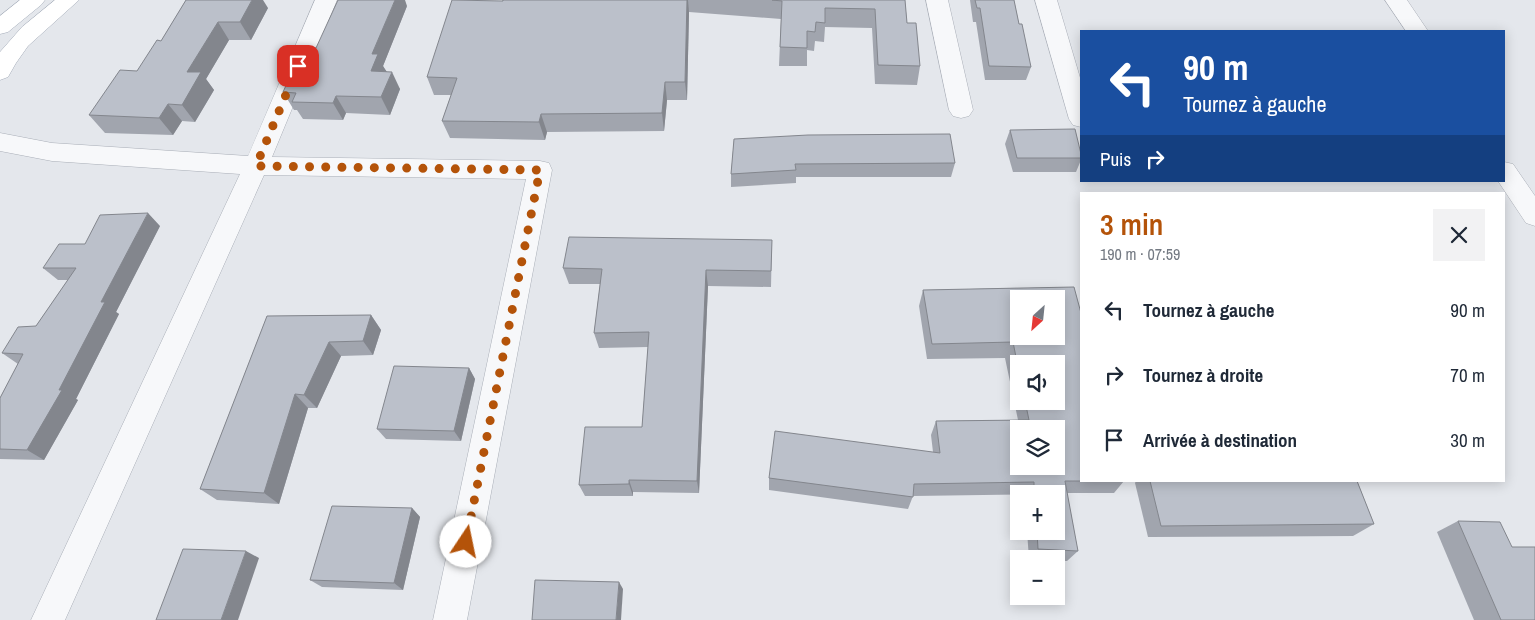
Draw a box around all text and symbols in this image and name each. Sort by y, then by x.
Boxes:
text: 90 m [1183,44,1248,91]
pin [277,45,319,87]
icon: left [1100,50,1165,115]
icon: arrive [284,52,312,80]
text: Tournez à gauche [1183,89,1326,119]
icon: right [1141,145,1169,173]
text: Puis [1100,146,1131,172]
text: 3 min [1100,204,1163,244]
button: close [1433,209,1485,261]
text: 190 m · 07:59 [1100,243,1180,265]
north arrow [1010,290,1065,345]
map controls [1010,290,1065,605]
icon: left [1100,296,1128,324]
text: Tournez à gauche [1143,297,1274,323]
text: 90 m [1450,297,1485,323]
button: sound [1010,355,1065,410]
icon: right [1100,361,1128,389]
text: Tournez à droite [1143,362,1263,388]
text: 70 m [1450,362,1485,388]
button: layers [1010,420,1065,475]
icon: arrive [1100,426,1128,454]
text: Arrivée à destination [1143,427,1297,453]
text: 30 m [1450,427,1485,453]
button: + [1010,485,1065,540]
position arrow [439,515,491,567]
button: − [1010,550,1065,605]

